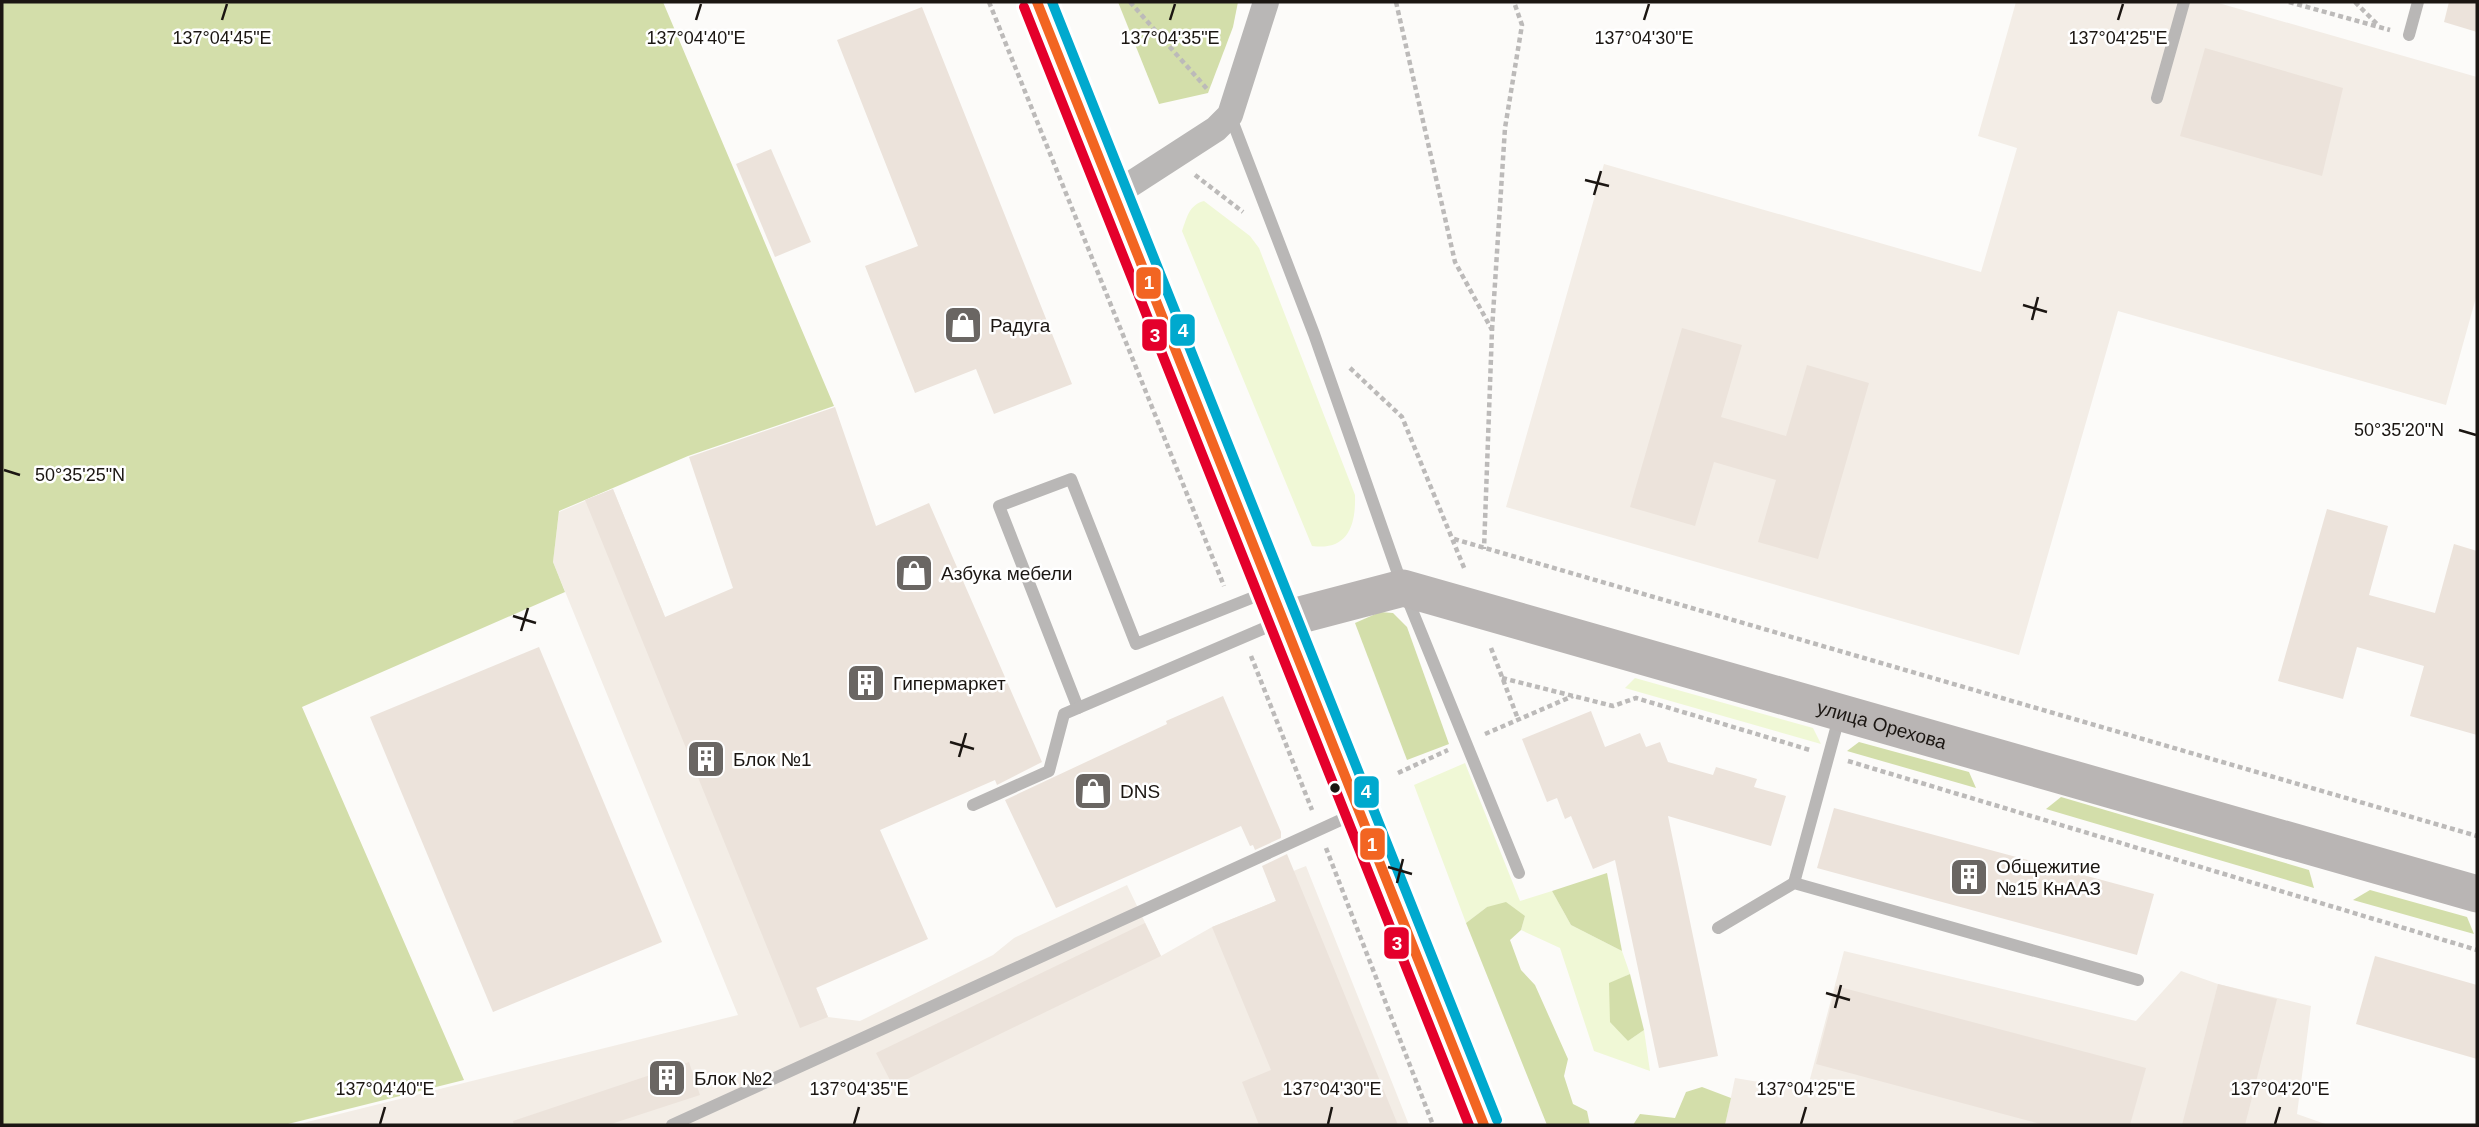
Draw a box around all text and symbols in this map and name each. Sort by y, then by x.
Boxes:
text: 137°04'45"E [172,28,272,48]
text: 137°04'40"E [646,28,746,48]
text: 137°04'35"E [1120,28,1220,48]
text: 137°04'30"E [1594,28,1694,48]
text: 137°04'25"E [2068,28,2168,48]
line badge: 1 [1135,266,1162,300]
text: 1 [1144,272,1155,293]
shop icon: Радуга [942,304,984,346]
line badge: 4 [1169,313,1196,347]
place label: Радуга [990,315,1051,336]
line badge: 3 [1141,318,1168,352]
text: 4 [1178,320,1189,341]
text: 3 [1150,325,1160,346]
text: 50°35'20"N [2354,420,2444,440]
text: 50°35'25"N [35,465,125,485]
shop icon: Азбука мебели [893,552,935,594]
place label: Азбука мебели [941,563,1072,584]
building icon: Гипермаркет [845,662,887,704]
place label: Гипермаркет [893,673,1006,694]
street label: улица Орехова [1815,696,1949,753]
building icon: Блок №1 [685,738,727,780]
place label: Блок №1 [733,749,812,770]
shop icon: DNS [1072,770,1114,812]
line badge: 4 [1353,775,1380,809]
place label: DNS [1120,781,1160,802]
unlabelled marker [1328,781,1342,795]
text: 4 [1361,781,1372,802]
line badge: 1 [1359,827,1386,861]
text: 1 [1367,834,1378,855]
building icon: Общежитие №15 КнААЗ [1948,856,1990,898]
place label: Общежитие №15 КнААЗ [1996,856,2101,899]
line badge: 3 [1383,926,1410,960]
text: 3 [1392,933,1402,954]
building icon: Блок №2 [646,1057,688,1099]
place label: Блок №2 [694,1068,773,1089]
text: 137°04'40"E [335,1079,435,1099]
text: 137°04'35"E [809,1079,909,1099]
text: 137°04'30"E [1282,1079,1382,1099]
text: 137°04'25"E [1756,1079,1856,1099]
text: 137°04'20"E [2230,1079,2330,1099]

